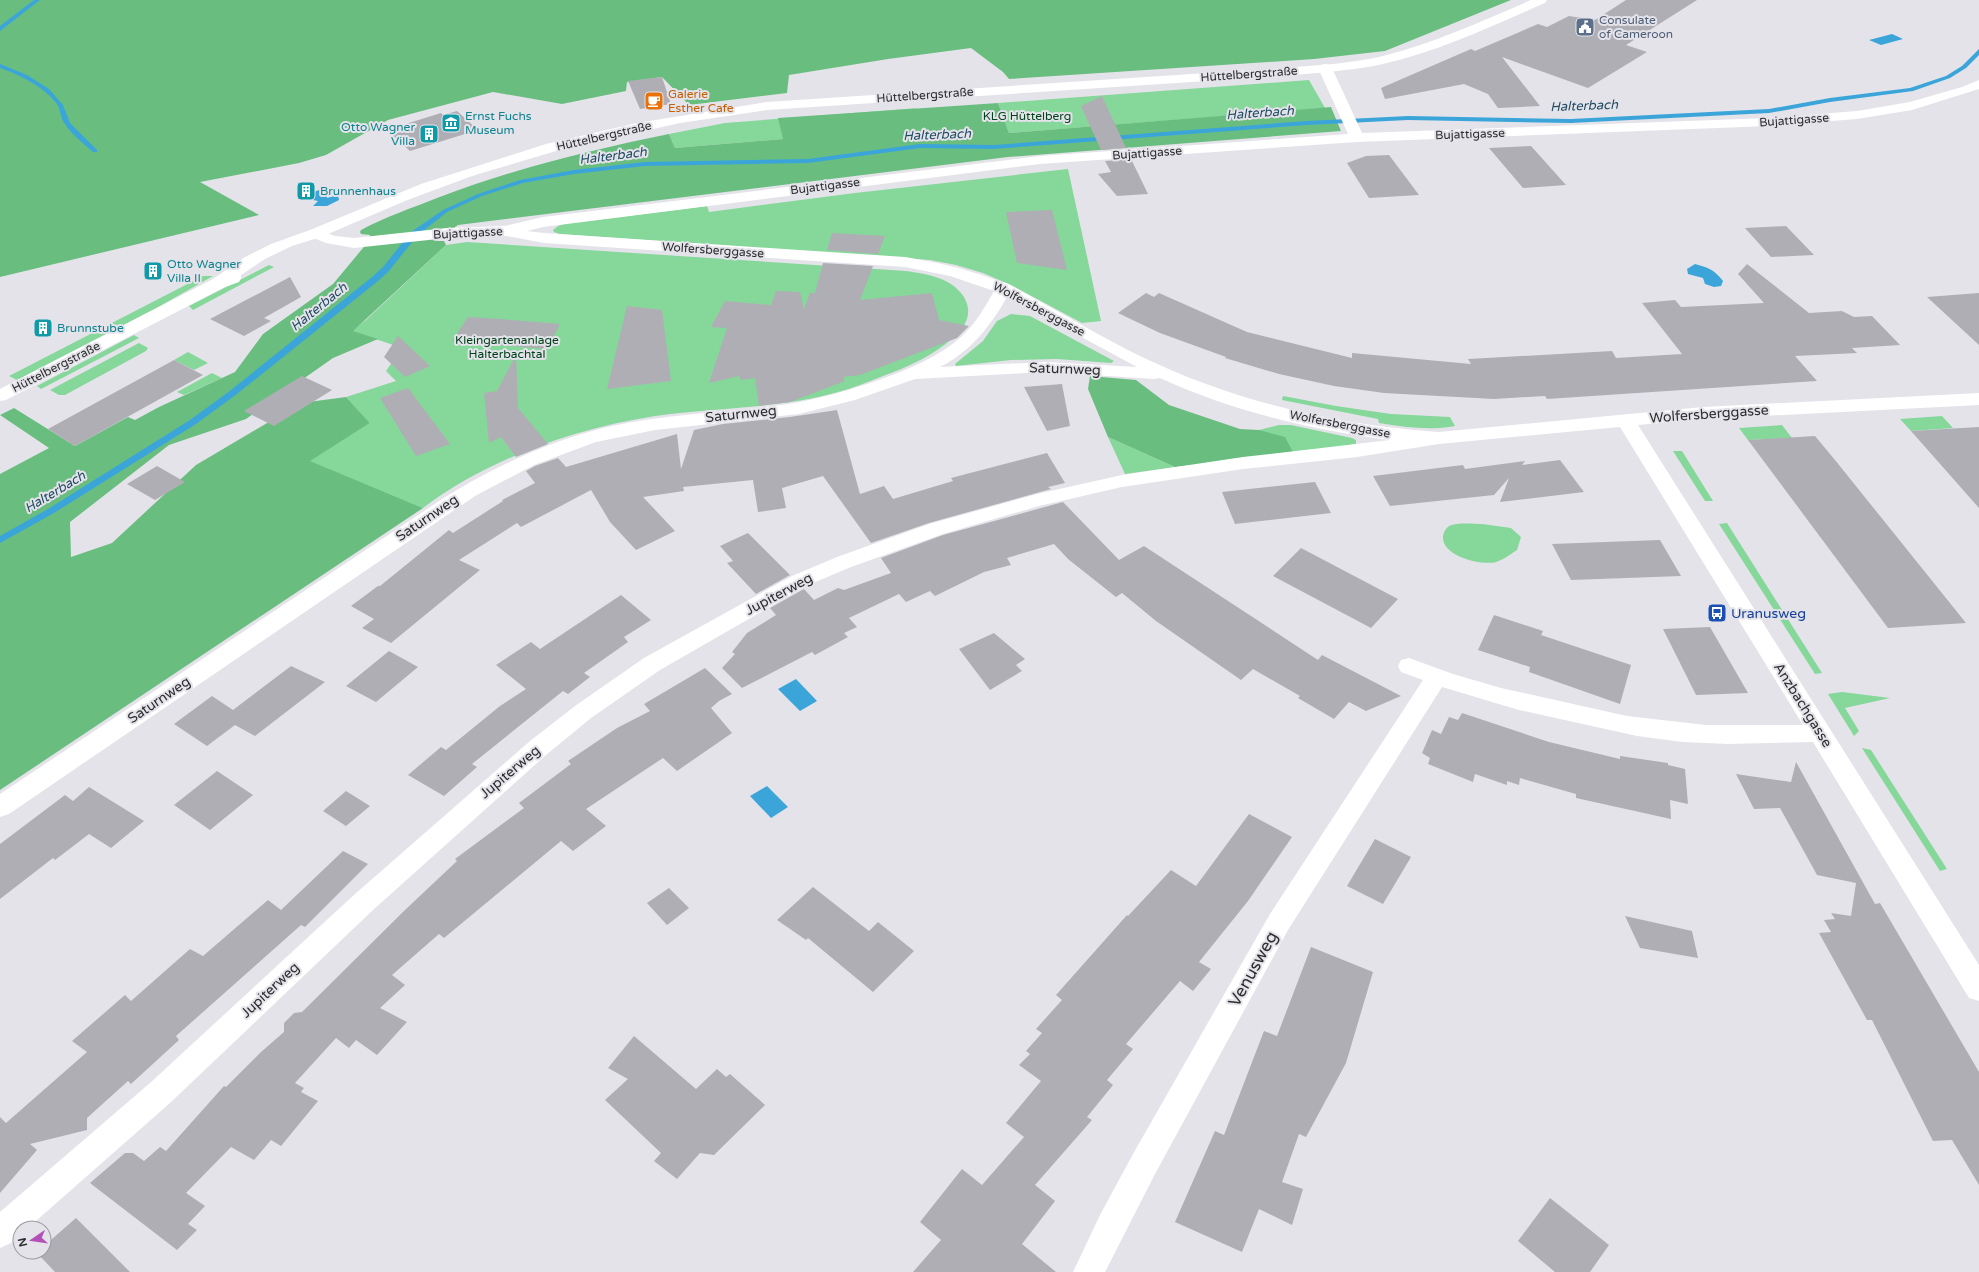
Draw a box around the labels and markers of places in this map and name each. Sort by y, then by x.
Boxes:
place label: Consulate of Cameroon [1599,13,1673,41]
public building icon: Consulate of Cameroon [1574,16,1596,38]
place label: Galerie Esther Cafe [668,87,734,115]
cafe icon: Galerie Esther Cafe [643,90,665,112]
place label: Ernst Fuchs Museum [465,109,532,137]
museum icon: Ernst Fuchs Museum [440,112,462,134]
place label: Otto Wagner Villa [341,120,415,148]
building icon: Otto Wagner Villa [418,123,440,145]
building icon: Brunnenhaus [295,180,317,202]
place label: Brunnenhaus [320,184,396,198]
place label: Otto Wagner Villa II [167,257,241,285]
building icon: Otto Wagner Villa II [142,260,164,282]
building icon: Brunnstube [32,317,54,339]
place label: Brunnstube [57,321,124,335]
bus stop icon: Uranusweg [1706,602,1728,624]
place label: Uranusweg [1731,605,1806,622]

